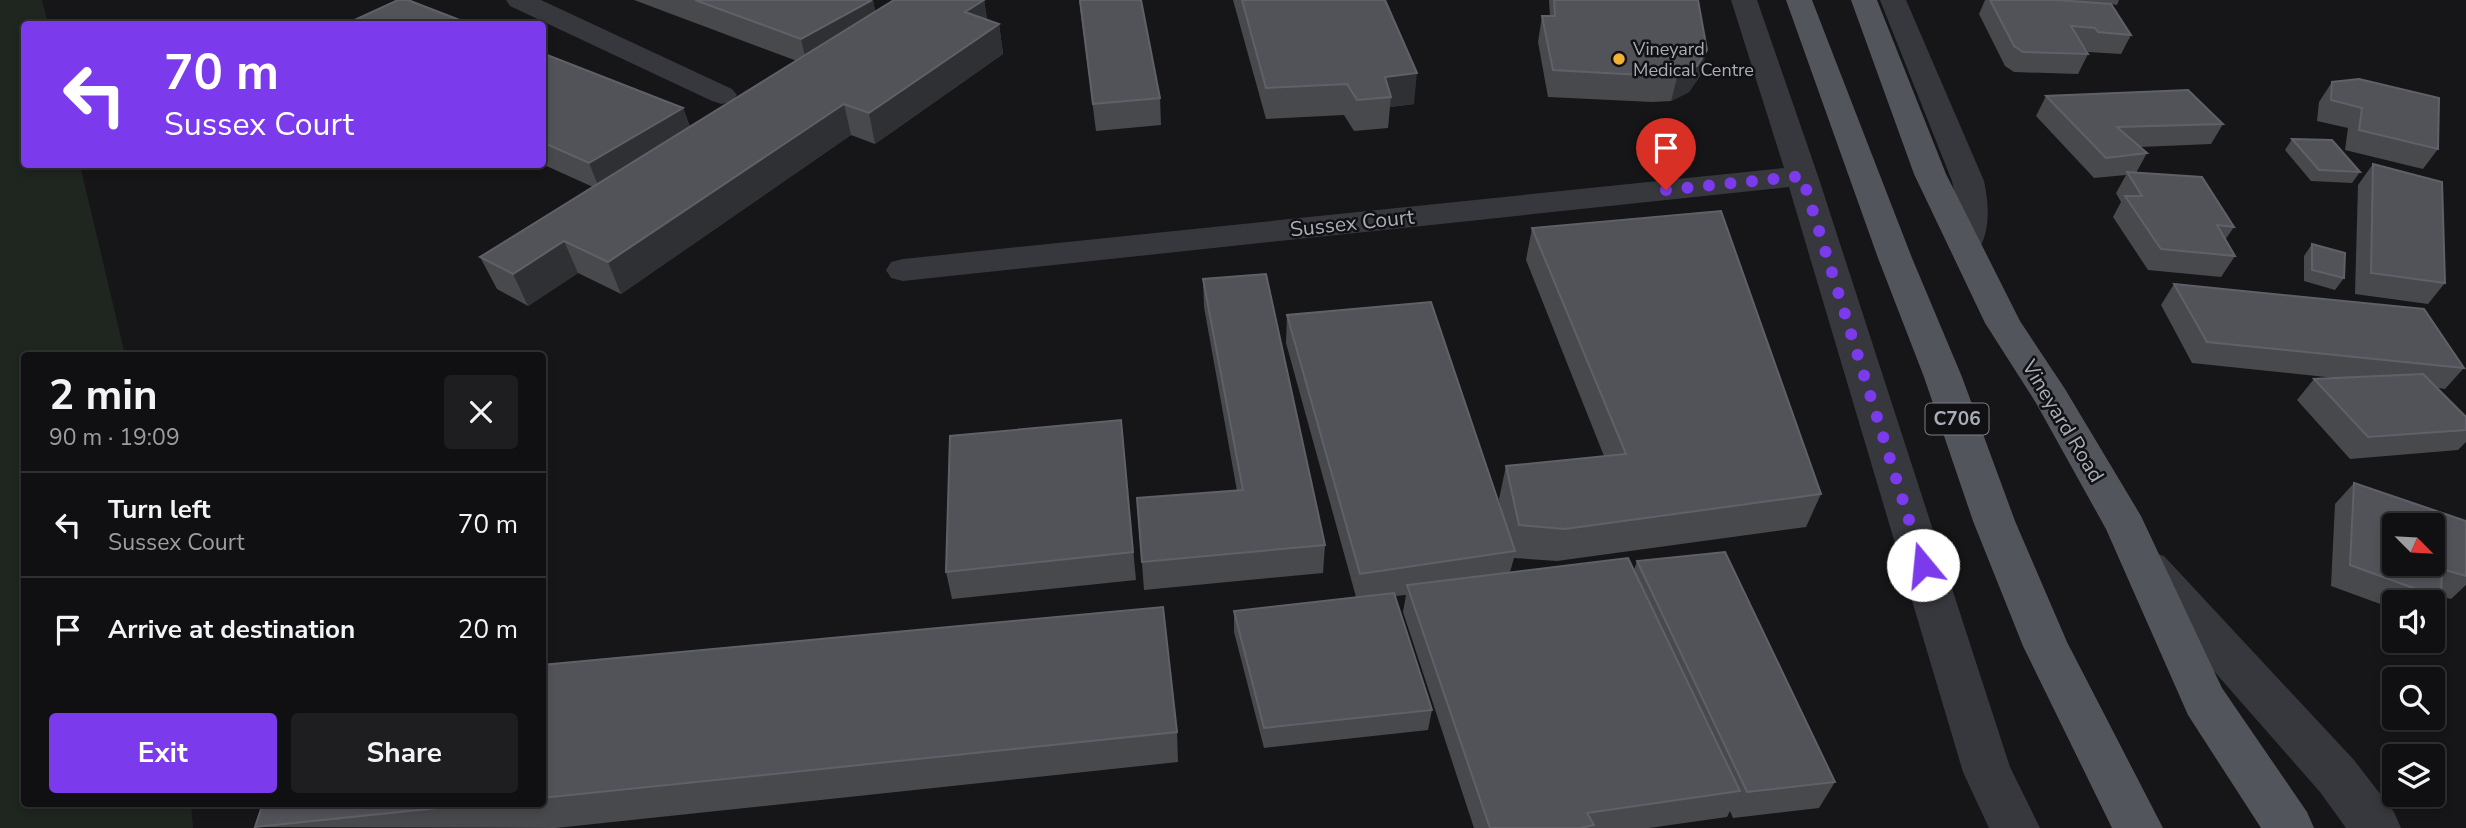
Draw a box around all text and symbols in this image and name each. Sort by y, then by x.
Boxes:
place label: Vineyard Medical Centre [1632,37,1754,82]
text: 70 m [164,39,279,106]
icon: left [49,49,140,140]
marker: Vineyard Medical Centre [1611,51,1627,67]
text: Sussex Court [164,103,354,146]
pin [1636,118,1696,190]
icon: arrive [1647,129,1685,167]
street label: Sussex Court [1289,202,1416,243]
street label: Vineyard Road [2015,354,2111,487]
text: 2 min [49,367,158,424]
button: close [444,375,518,449]
road number: C706 [1926,404,1988,434]
text: 90 m · 19:09 [49,422,180,453]
text: Turn left [108,492,211,527]
icon: left [49,506,87,544]
text: 70 m [458,507,518,542]
north arrow [2382,513,2445,576]
map controls [2382,513,2445,807]
text: Sussex Court [108,527,245,558]
position arrow [1886,528,1960,602]
button: sound [2382,590,2445,653]
icon: arrive [49,611,87,649]
text: Arrive at destination [108,612,355,647]
text: 20 m [458,612,518,647]
button: search [2382,667,2445,730]
button: Exit [49,713,277,793]
button: Share [291,713,518,793]
button: layers [2382,744,2445,807]

